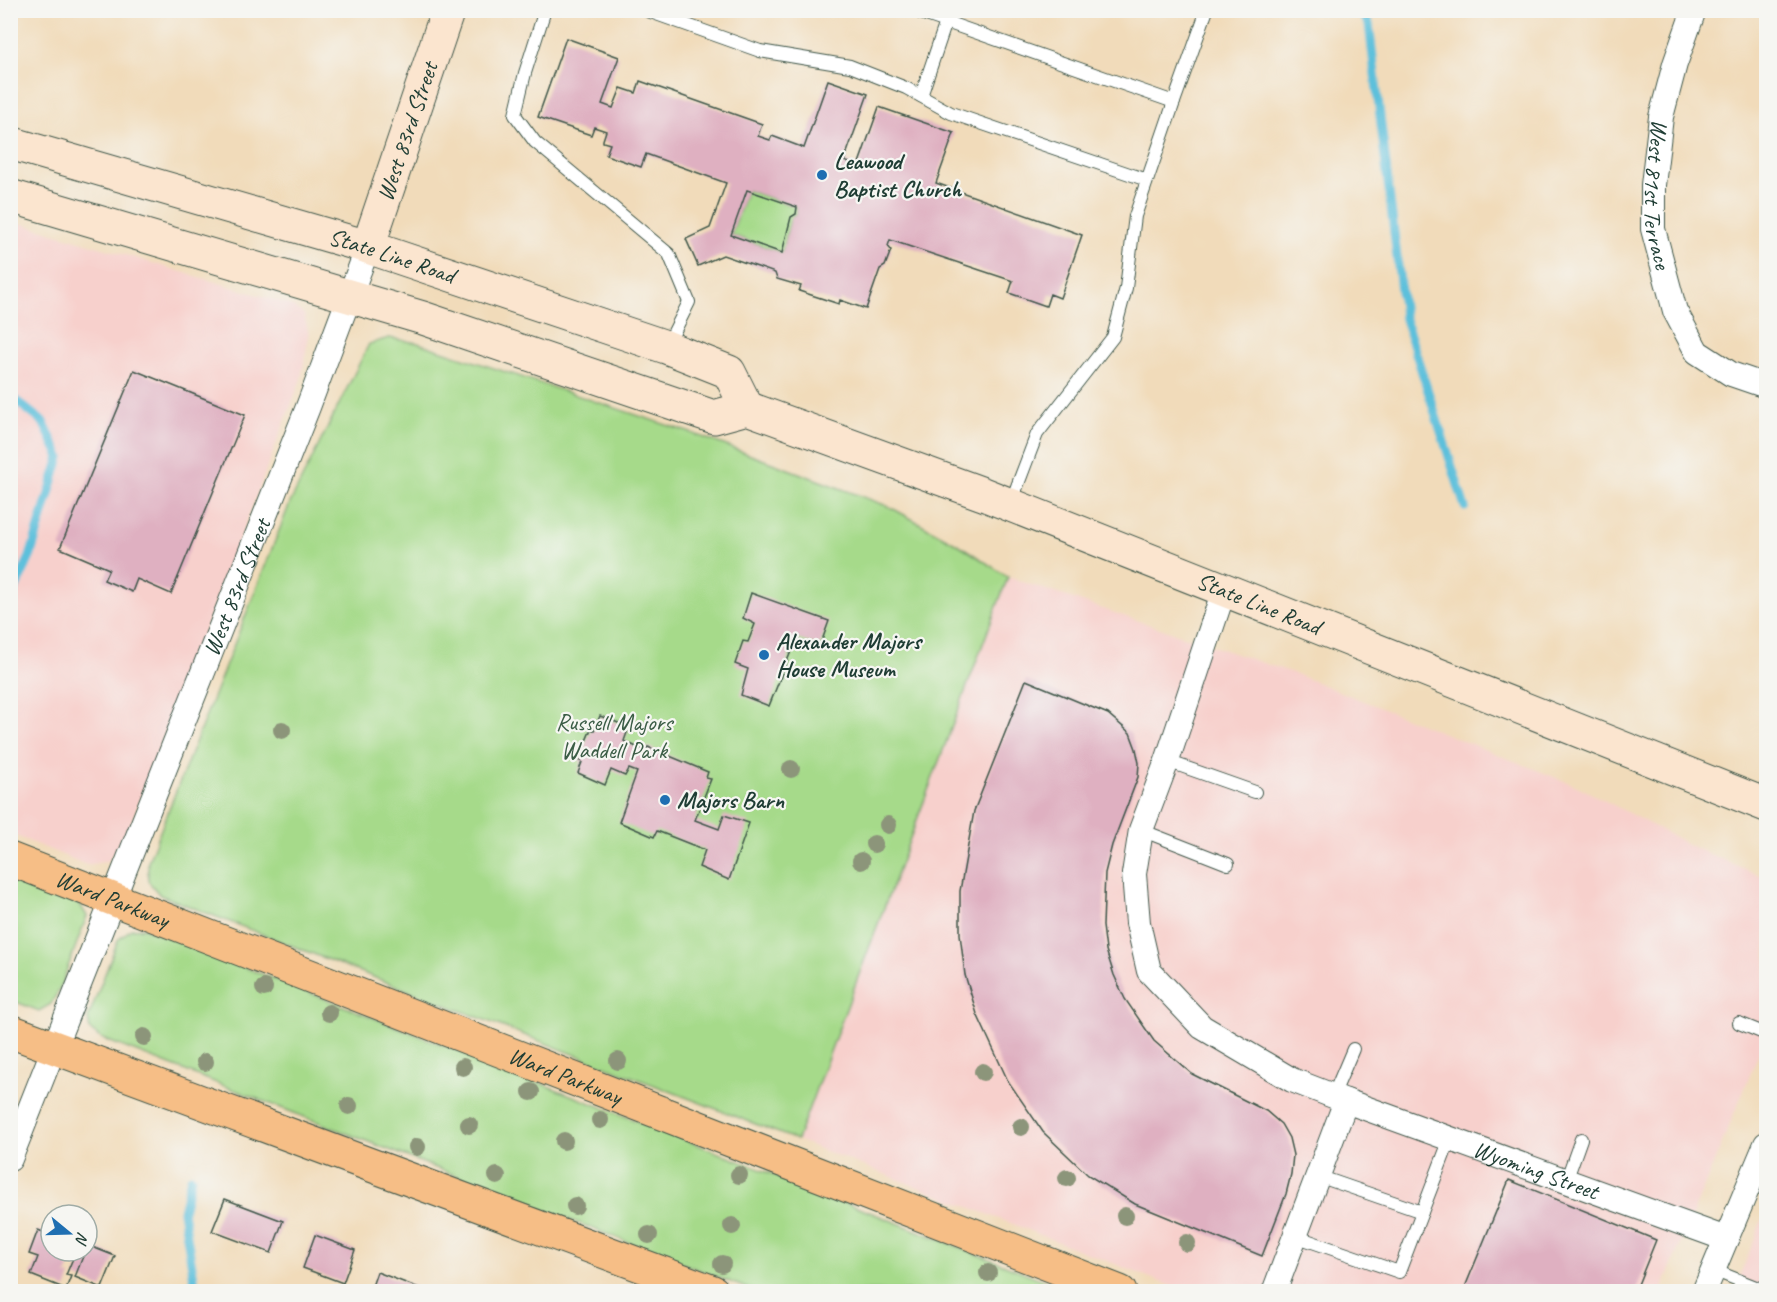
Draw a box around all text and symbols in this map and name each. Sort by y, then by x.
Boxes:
street label: West 83rd Street [370,56,445,205]
street label: West 81st Terrace [1638,118,1679,274]
place label: Leawood Baptist Church [834,146,962,204]
marker: Leawood Baptist Church [815,168,829,182]
street label: State Line Road [325,221,462,291]
street label: West 83rd Street [196,513,278,660]
street label: State Line Road [1192,565,1328,643]
place label: Alexander Majors House Museum [776,626,923,684]
marker: Alexander Majors House Museum [757,648,771,662]
park label: Russell Majors Waddell Park [556,707,675,765]
place label: Majors Barn [677,785,785,815]
marker: Majors Barn [658,793,672,807]
street label: Ward Parkway [52,863,175,935]
street label: Ward Parkway [504,1040,628,1112]
street label: Wyoming Street [1469,1134,1604,1207]
north arrow [39,1203,99,1263]
text: N [70,1230,93,1248]

